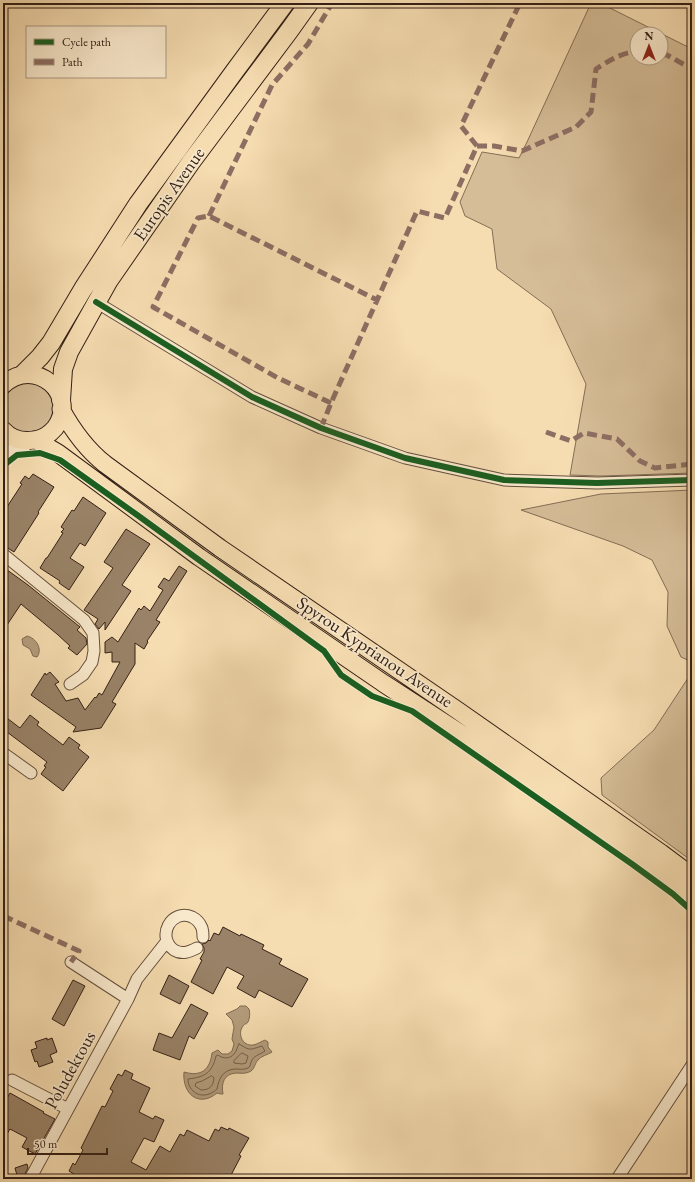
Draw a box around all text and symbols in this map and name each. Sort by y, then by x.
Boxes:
legend [26,26,166,78]
north arrow [629,26,669,66]
text: N [645,29,654,43]
text: Cycle path [62,34,111,50]
text: Path [62,54,83,70]
street label: Europis Avenue [128,142,209,245]
street label: Spyrou Kyprianou Avenue [293,591,458,712]
street label: Poludektous [39,1026,101,1113]
scale bar [28,1130,107,1156]
text: 50 m [34,1136,58,1152]

